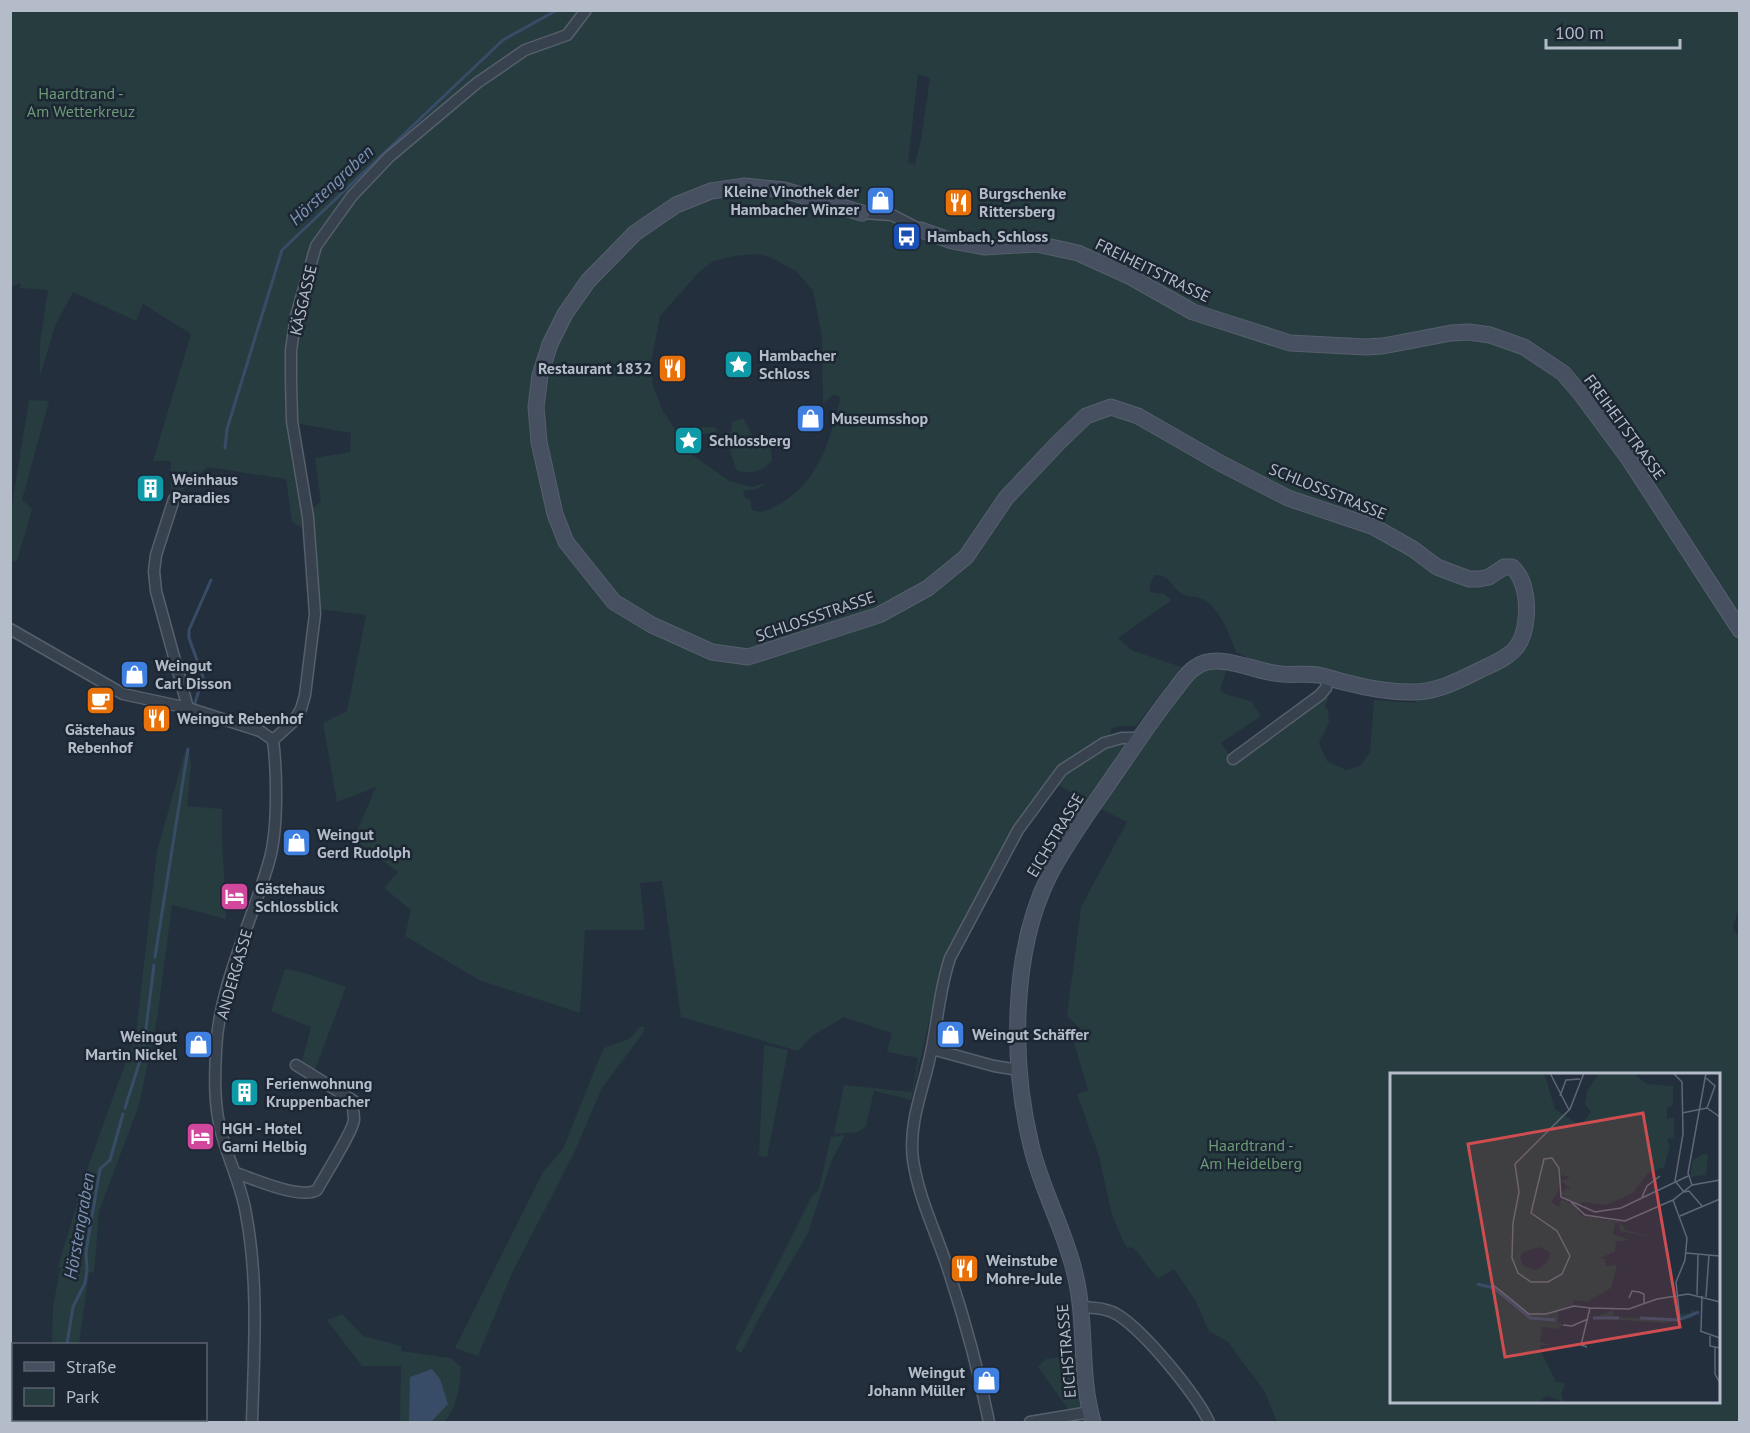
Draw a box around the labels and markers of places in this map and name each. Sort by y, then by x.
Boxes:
place label: Kleine Vinothek der Hambacher Winzer [724,181,859,219]
place label: Burgschenke Rittersberg [979,183,1066,221]
shop icon: Kleine Vinothek der Hambacher Winzer [864,184,896,216]
restaurant icon: Burgschenke Rittersberg [942,186,974,218]
bus stop icon: Hambach, Schloss [890,220,922,252]
place label: Hambach, Schloss [927,226,1049,246]
place label: Hambacher Schloss [759,345,837,383]
place icon: Hambacher Schloss [722,348,754,380]
restaurant icon: Restaurant 1832 [657,352,689,384]
place label: Restaurant 1832 [538,358,652,378]
shop icon: Museumsshop [794,402,826,434]
place label: Museumsshop [831,408,929,428]
place icon: Schlossberg [672,424,704,456]
place label: Schlossberg [709,430,791,450]
place label: Weinhaus Paradies [172,469,238,507]
building icon: Weinhaus Paradies [135,472,167,504]
place label: Weingut Carl Disson [155,655,232,693]
shop icon: Weingut Carl Disson [118,658,150,690]
cafe icon: Gästehaus Rebenhof [84,685,116,717]
restaurant icon: Weingut Rebenhof [140,702,172,734]
place label: Weingut Rebenhof [177,708,303,728]
place label: Gästehaus Rebenhof [65,719,135,757]
place label: Weingut Gerd Rudolph [317,824,411,862]
shop icon: Weingut Gerd Rudolph [280,827,312,859]
place label: Gästehaus Schlossblick [255,878,338,916]
hotel icon: Gästehaus Schlossblick [218,881,250,913]
shop icon: Weingut Schäffer [935,1018,967,1050]
place label: Weingut Schäffer [972,1024,1089,1044]
place label: Weingut Martin Nickel [85,1026,177,1064]
shop icon: Weingut Martin Nickel [182,1029,214,1061]
place label: Ferienwohnung Kruppenbacher [266,1073,372,1111]
building icon: Ferienwohnung Kruppenbacher [229,1076,261,1108]
place label: HGH - Hotel Garni Helbig [222,1118,307,1156]
hotel icon: HGH - Hotel Garni Helbig [185,1121,217,1153]
place label: Weinstube Mohre-Jule [986,1250,1062,1288]
restaurant icon: Weinstube Mohre-Jule [949,1253,981,1285]
place label: Weingut Johann Müller [867,1362,965,1400]
shop icon: Weingut Johann Müller [970,1365,1002,1397]

